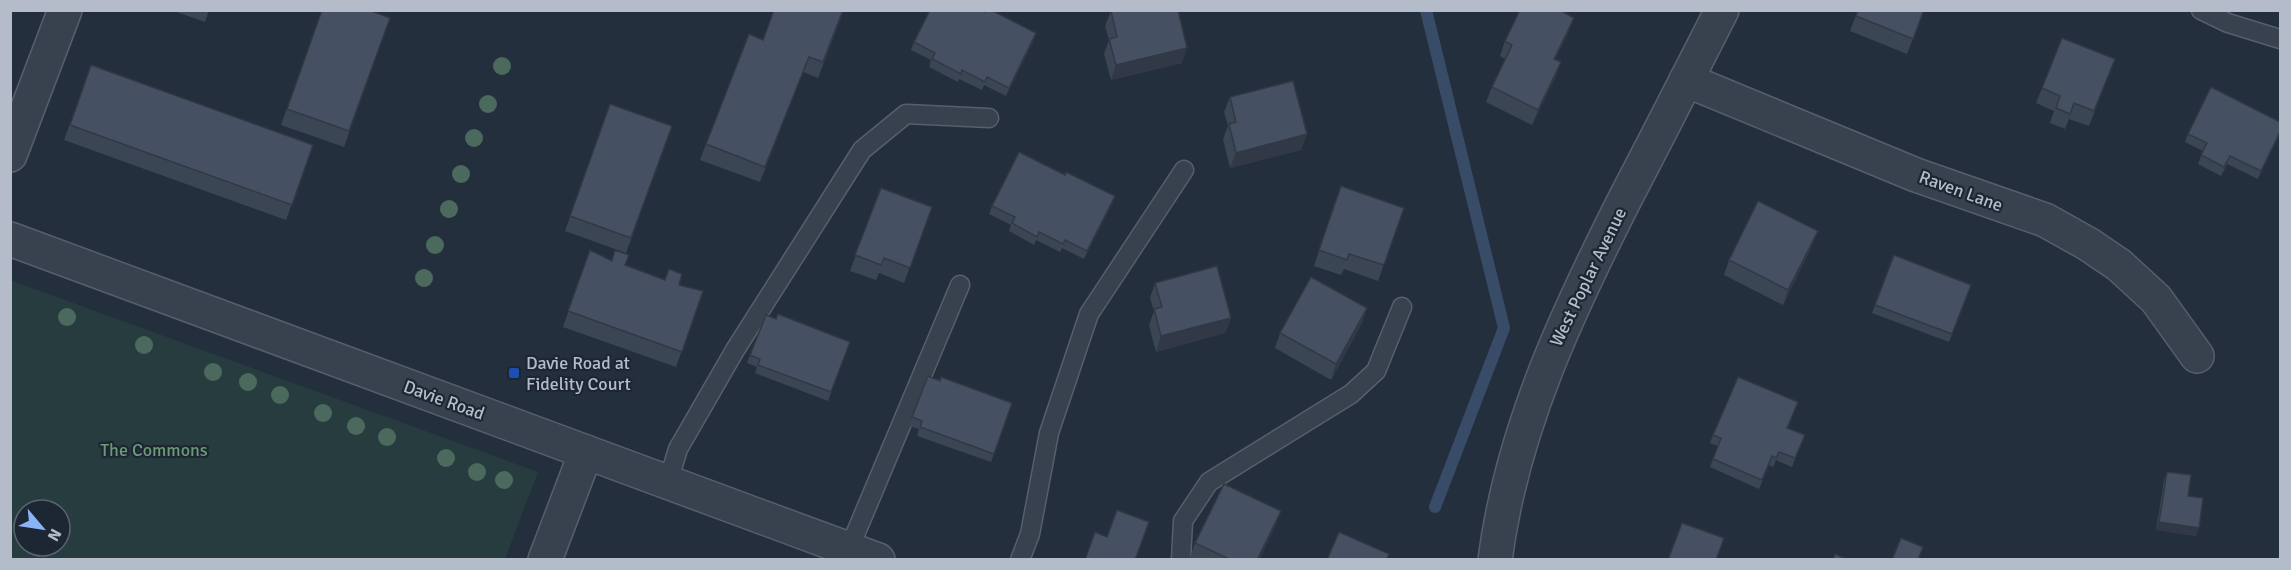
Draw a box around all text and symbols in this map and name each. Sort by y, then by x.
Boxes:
street label: Raven Lane [1916,166,2006,216]
street label: West Poplar Avenue [1545,204,1631,350]
place label: Davie Road at Fidelity Court [526,352,631,395]
marker: Davie Road at Fidelity Court [507,366,521,380]
street label: Davie Road [400,375,488,425]
park label: The Commons [100,439,208,461]
north arrow [12,498,72,558]
text: N [43,525,66,545]

